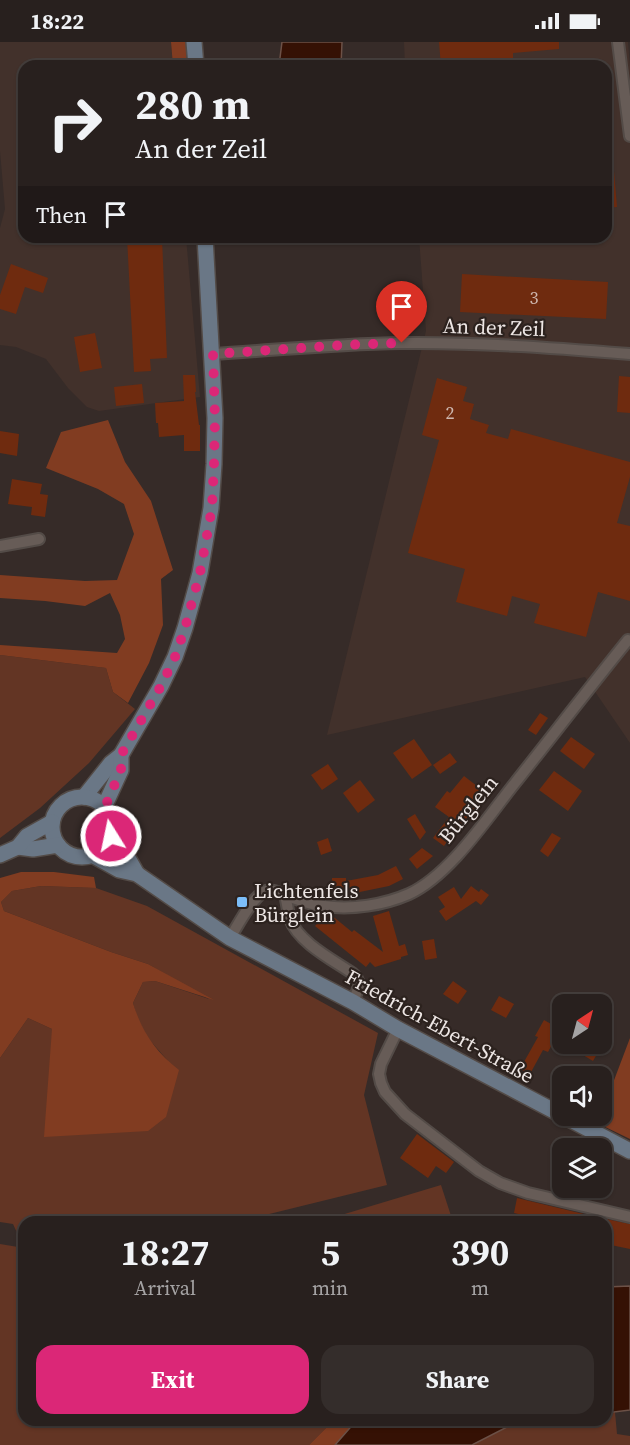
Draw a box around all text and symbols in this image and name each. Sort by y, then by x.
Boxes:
text: 18:22 [30,6,84,36]
text: 280 m [135,75,250,133]
icon: right [36,84,114,162]
text: An der Zeil [135,130,267,167]
icon: arrive [99,198,132,231]
text: Then [36,200,87,230]
pin [376,281,427,343]
house number: 3 [530,285,539,310]
icon: arrive [385,290,418,323]
street label: An der Zeil [442,311,546,343]
house number: 2 [446,400,455,425]
street label: Bürglein [431,768,505,849]
position arrow [79,804,143,868]
place label: Lichtenfels Bürglein [254,876,359,929]
marker: Lichtenfels Bürglein [235,895,249,909]
street label: Friedrich-Ebert-Straße [340,962,540,1090]
north arrow [552,994,612,1054]
map controls [552,994,612,1198]
button: sound [552,1066,612,1126]
button: layers [552,1138,612,1198]
text: 18:27 [121,1228,209,1277]
text: 5 [320,1228,340,1277]
text: 390 [451,1228,509,1277]
text: Arrival [134,1274,196,1302]
text: min [312,1274,348,1302]
text: m [471,1274,489,1302]
button: Exit [36,1345,309,1414]
button: Share [321,1345,594,1414]

